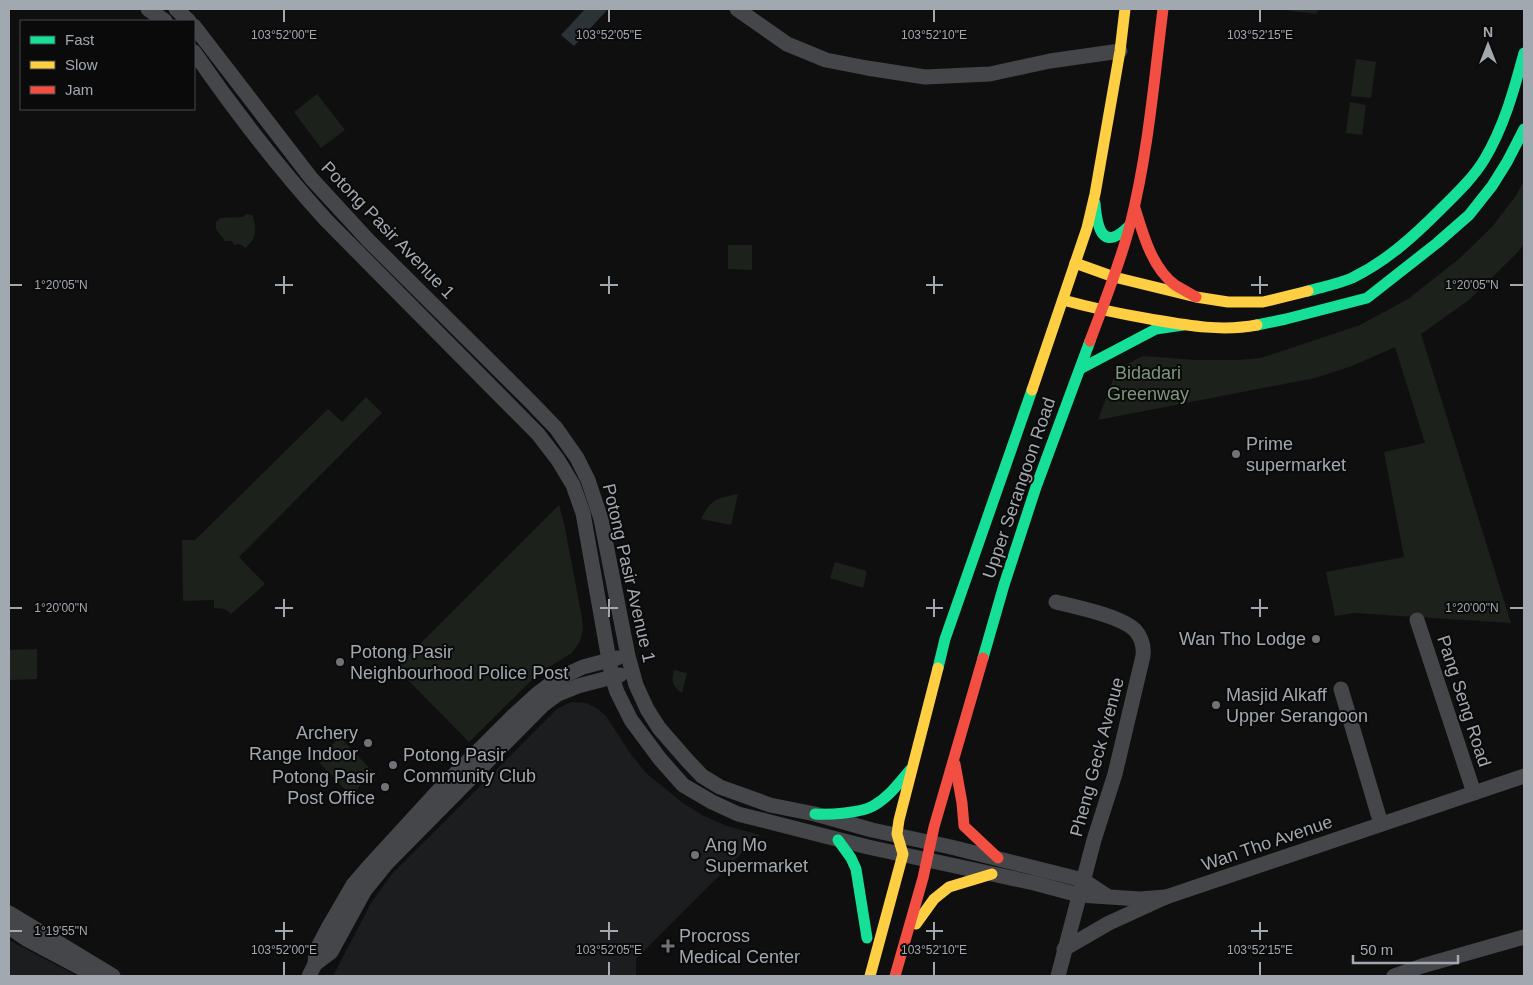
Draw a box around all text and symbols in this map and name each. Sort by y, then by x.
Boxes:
legend [20,20,195,110]
north arrow [1463,20,1513,70]
text: N [1483,24,1493,40]
text: 103°52'00"E [251,28,317,42]
text: 103°52'05"E [576,28,642,42]
text: 103°52'10"E [901,28,967,42]
text: 103°52'15"E [1227,28,1293,42]
text: Fast [65,31,95,48]
text: Slow [65,56,98,73]
text: Jam [65,81,93,98]
street label: Potong Pasir Avenue 1 [317,157,459,303]
text: 1°20'05"N [34,278,88,292]
text: 1°20'05"N [1445,278,1499,292]
park label: Bidadari Greenway [1107,363,1189,404]
street label: Upper Serangoon Road [979,395,1059,581]
place label: Prime supermarket [1246,434,1346,475]
marker: Prime supermarket [1230,448,1242,460]
street label: Potong Pasir Avenue 1 [599,482,659,664]
text: 1°20'00"N [34,601,88,615]
text: 1°20'00"N [1445,601,1499,615]
place label: Wan Tho Lodge [1179,629,1306,649]
marker: Wan Tho Lodge [1310,633,1322,645]
street label: Pang Seng Road [1433,633,1495,769]
place label: Potong Pasir Neighbourhood Police Post [350,642,568,683]
marker: Potong Pasir Neighbourhood Police Post [334,656,346,668]
street label: Pheng Geck Avenue [1066,675,1128,839]
place label: Masjid Alkaff Upper Serangoon [1226,685,1368,726]
marker: Masjid Alkaff Upper Serangoon [1210,699,1222,711]
place label: Archery Range Indoor [249,723,358,764]
marker: Archery Range Indoor [362,737,374,749]
place label: Potong Pasir Community Club [403,745,536,786]
marker: Potong Pasir Community Club [387,759,399,771]
place label: Potong Pasir Post Office [272,767,375,808]
marker: Potong Pasir Post Office [379,781,391,793]
street label: Wan Tho Avenue [1199,811,1335,875]
place label: Ang Mo Supermarket [705,835,808,876]
marker: Ang Mo Supermarket [689,849,701,861]
text: 1°19'55"N [34,924,88,938]
place label: Procross Medical Center [679,926,800,967]
scale bar [1353,932,1458,964]
marker: Procross Medical Center [661,939,675,953]
text: 50 m [1360,941,1393,958]
text: 103°52'00"E [251,943,317,957]
text: 103°52'05"E [576,943,642,957]
text: 103°52'10"E [901,943,967,957]
text: 103°52'15"E [1227,943,1293,957]

